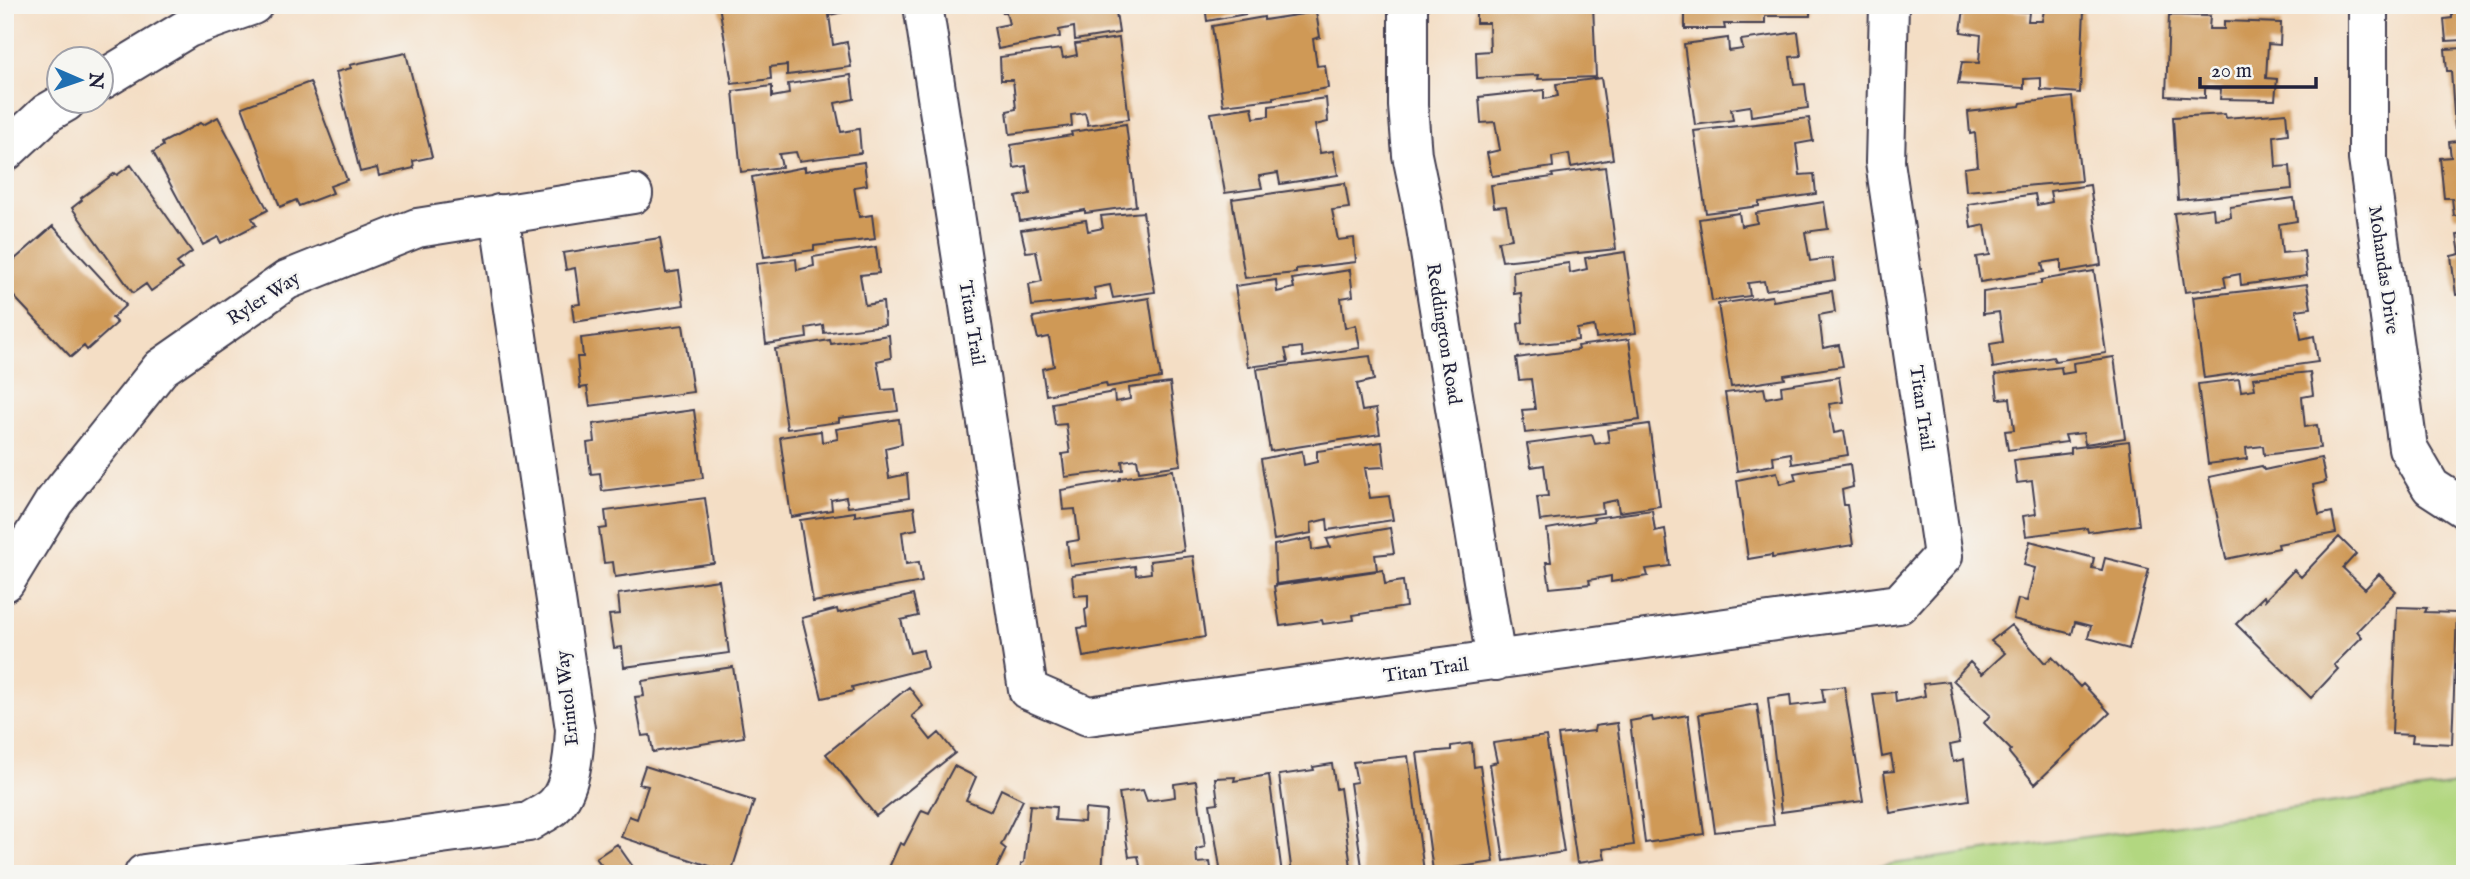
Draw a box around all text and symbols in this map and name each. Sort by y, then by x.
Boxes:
north arrow [46,46,116,116]
scale bar [2200,46,2316,90]
text: 20 m [2211,58,2252,85]
text: N [83,71,107,90]
street label: Mohandas Drive [2362,204,2404,336]
street label: Reddington Road [1420,262,1466,407]
street label: Ryler Way [223,266,306,331]
street label: Titan Trail [952,279,990,368]
street label: Titan Trail [1903,364,1939,453]
street label: Erintol Way [551,649,585,747]
street label: Titan Trail [1382,653,1471,689]

